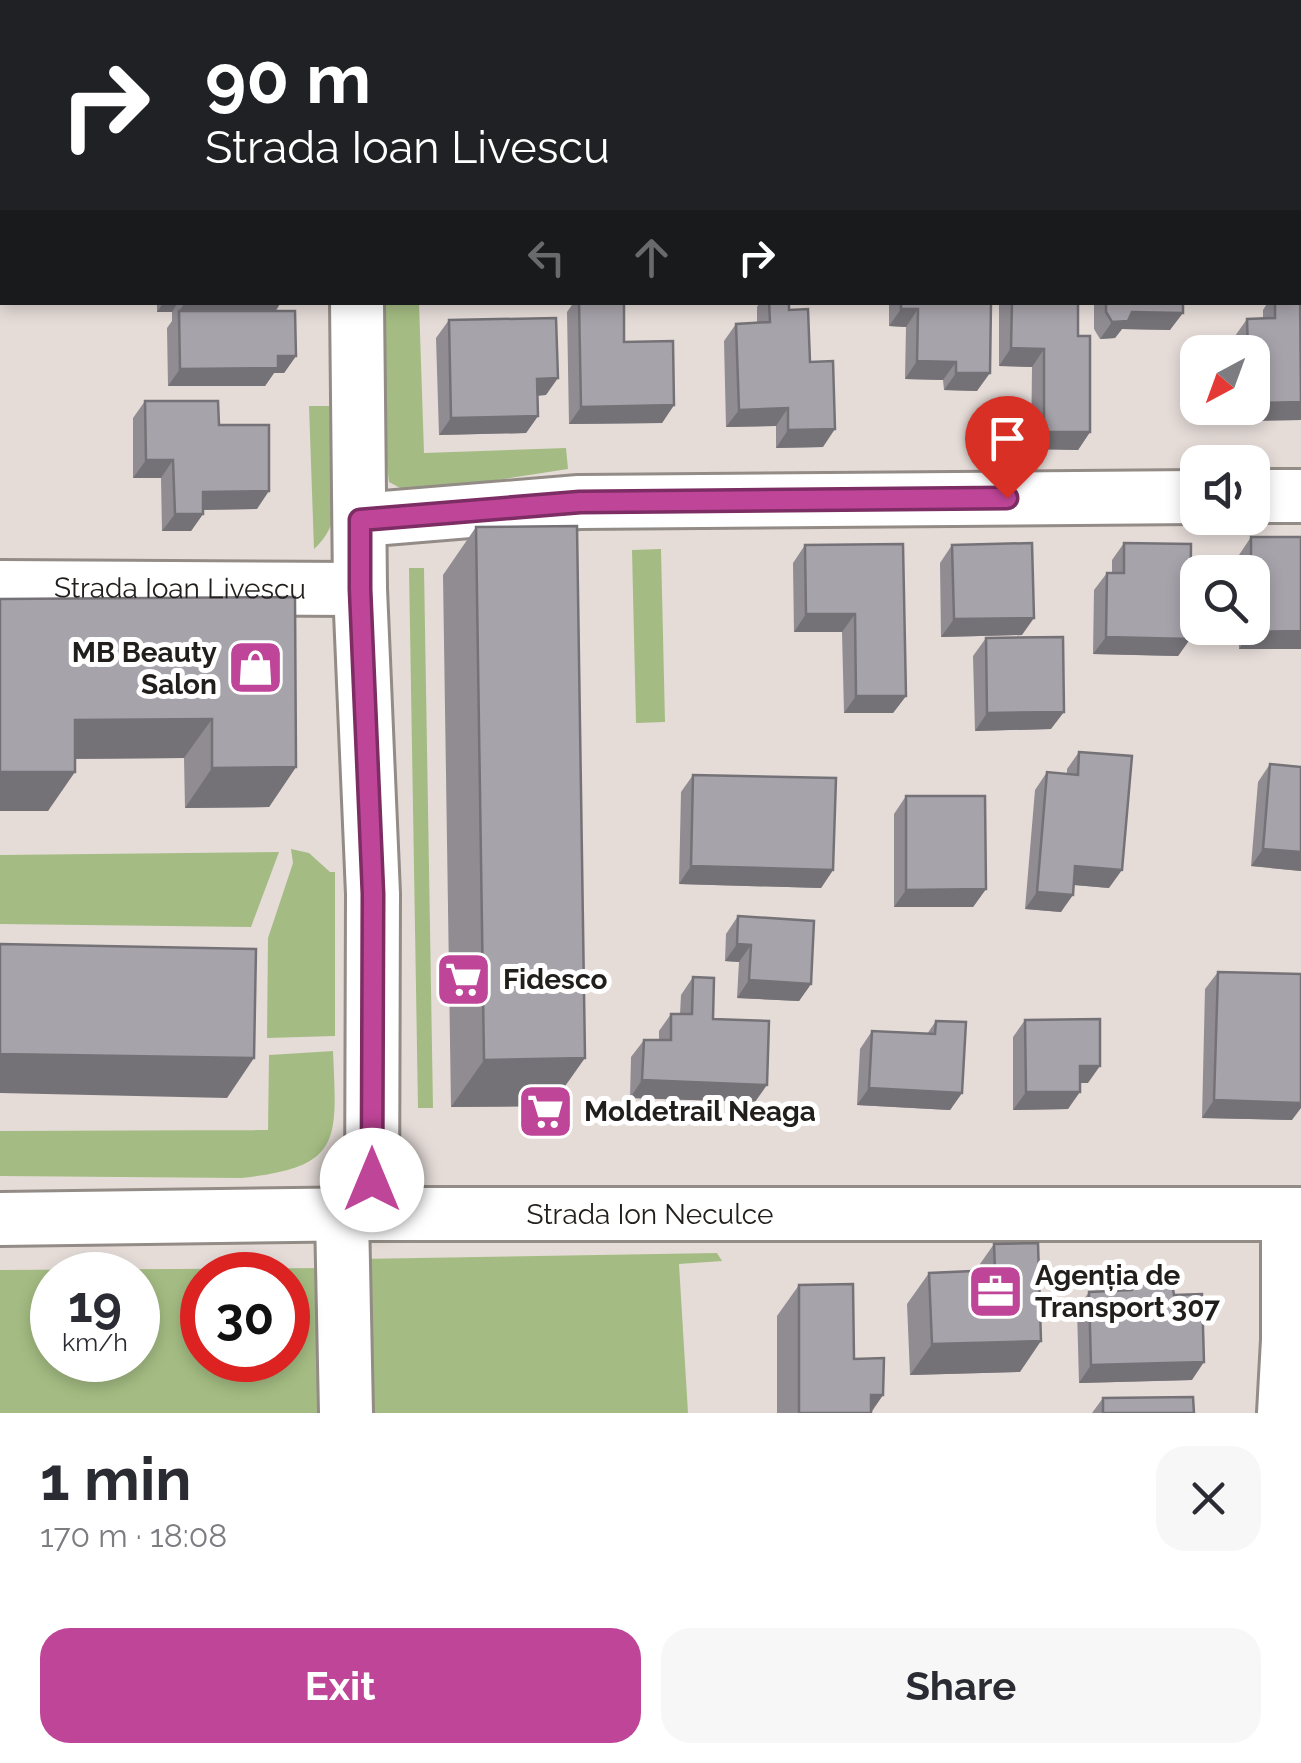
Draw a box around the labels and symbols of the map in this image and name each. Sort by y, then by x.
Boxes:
north arrow [1180,335,1270,425]
pin [965,396,1050,499]
street label: Strada Ioan Livescu [54,571,306,606]
place label: MB Beauty Salon [72,636,218,701]
shop icon: MB Beauty Salon [226,638,286,698]
supermarket icon: Fidesco [434,949,494,1009]
place label: Fidesco [503,963,608,996]
supermarket icon: Moldetrail Neaga [515,1081,575,1141]
place label: Moldetrail Neaga [584,1095,816,1128]
position arrow [320,1128,424,1232]
street label: Strada Ion Neculce [526,1198,773,1231]
speed limit sign: 30 [180,1252,310,1382]
place label: Agenția de Transport 307 [1035,1259,1220,1324]
office icon: Agenția de Transport 307 [966,1261,1026,1321]

